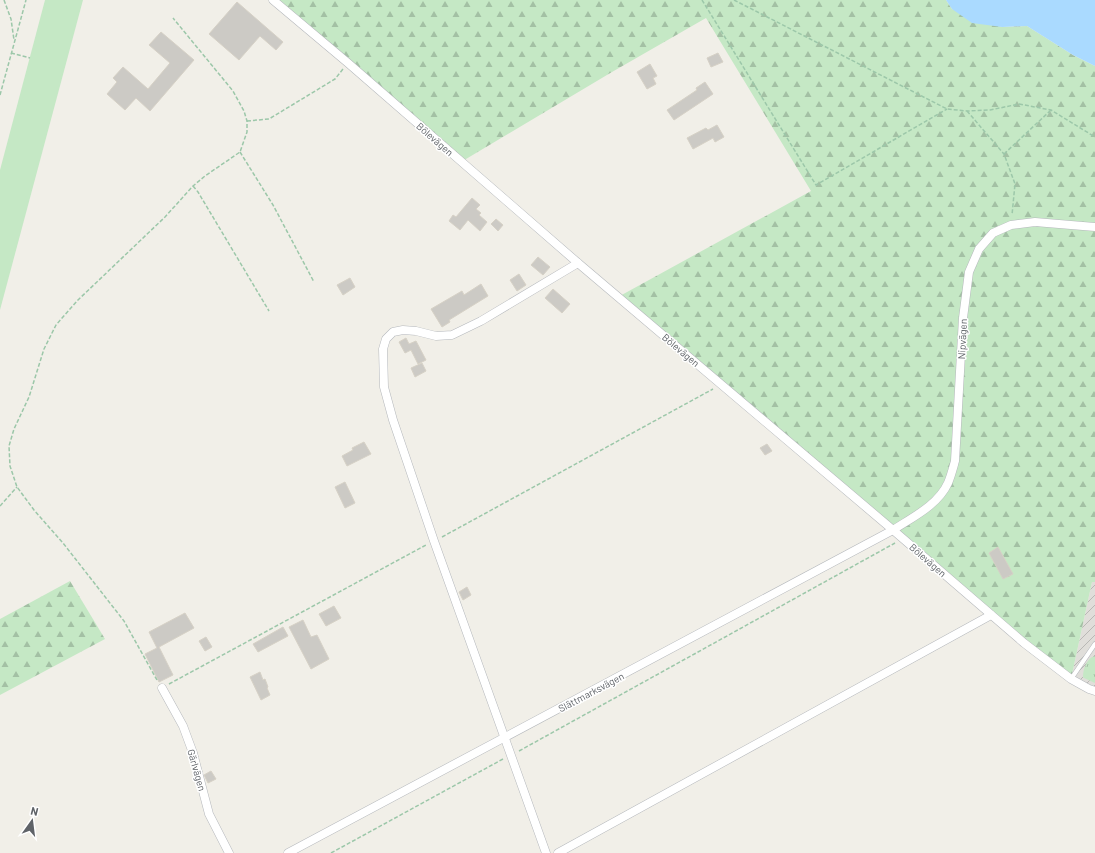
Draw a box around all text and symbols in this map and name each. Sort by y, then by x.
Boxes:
street label: Bölevägen [414,120,456,158]
street label: Nipvägen [955,318,969,360]
street label: Bölevägen [660,331,702,369]
street label: Bölevägen [907,541,949,579]
street label: Slättmarksvägen [556,670,626,714]
street label: Gärlvägen [185,748,209,792]
north arrow [12,801,52,841]
text: N [29,804,40,818]

